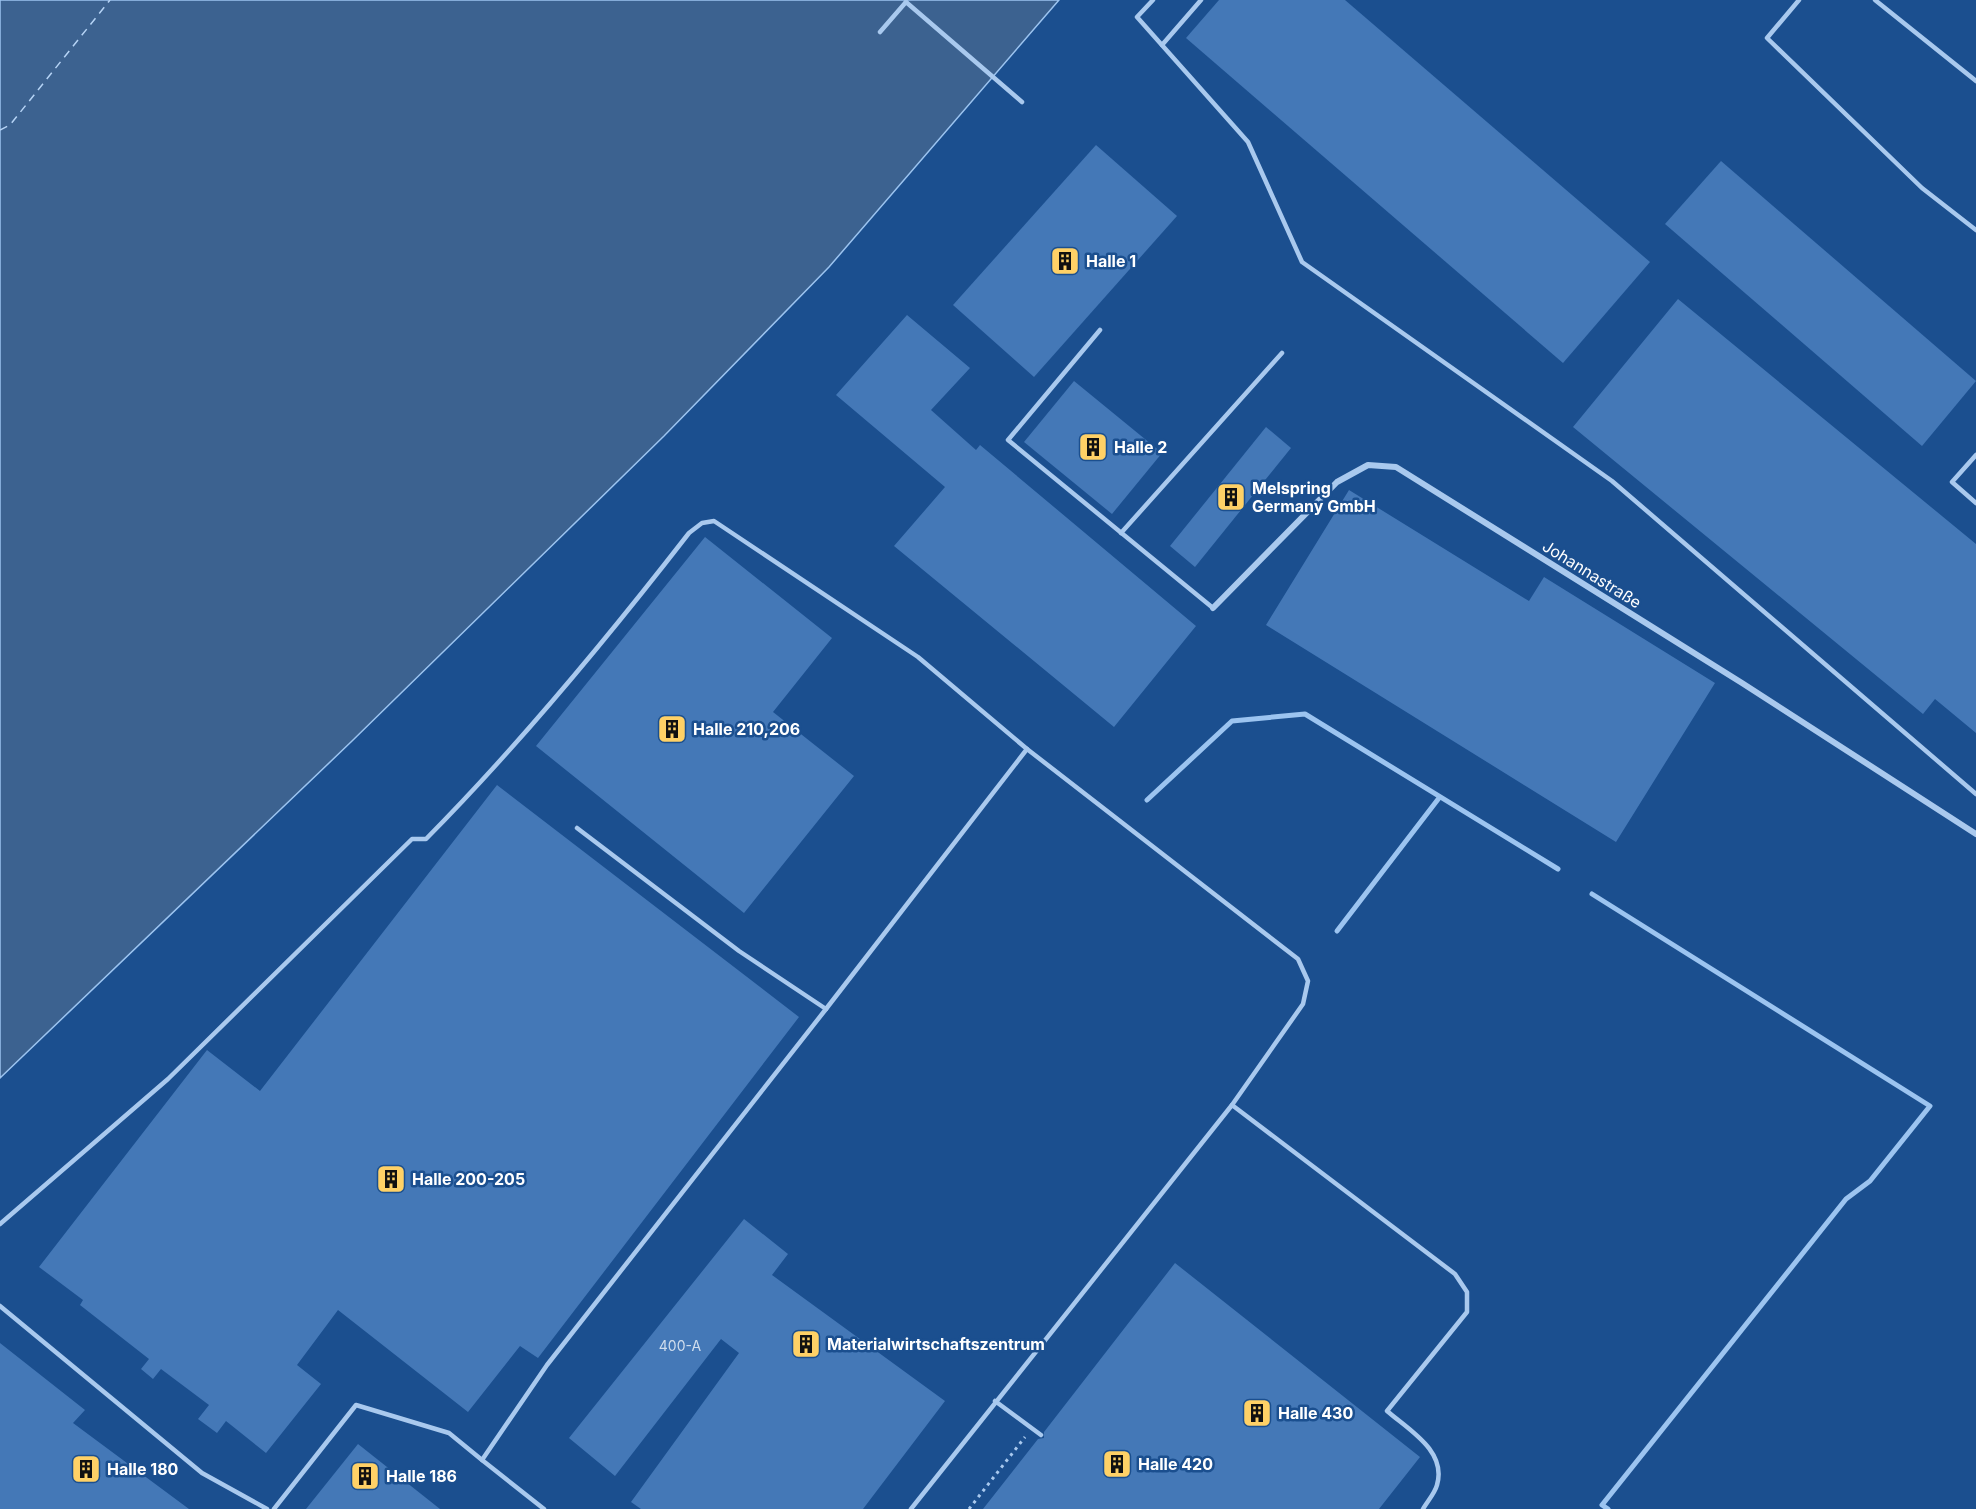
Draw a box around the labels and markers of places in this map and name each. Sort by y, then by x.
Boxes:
building icon: Halle 1 [1049,245,1081,277]
place label: Halle 1 [1086,251,1136,271]
building icon: Halle 2 [1077,431,1109,463]
place label: Halle 2 [1114,437,1167,457]
place label: Melspring Germany GmbH [1252,478,1376,516]
building icon: Melspring Germany GmbH [1215,481,1247,513]
building icon: Halle 210,206 [656,713,688,745]
place label: Halle 210,206 [693,719,800,739]
building icon: Halle 200-205 [375,1163,407,1195]
place label: Halle 200-205 [412,1169,525,1189]
building icon: Materialwirtschaftszentrum [790,1328,822,1360]
place label: Materialwirtschaftszentrum [827,1334,1045,1354]
building icon: Halle 430 [1241,1397,1273,1429]
place label: Halle 430 [1278,1403,1353,1423]
building icon: Halle 420 [1101,1448,1133,1480]
building icon: Halle 180 [70,1453,102,1485]
place label: Halle 420 [1138,1454,1213,1474]
place label: Halle 180 [107,1459,179,1479]
building icon: Halle 186 [349,1460,381,1492]
place label: Halle 186 [386,1466,457,1486]

